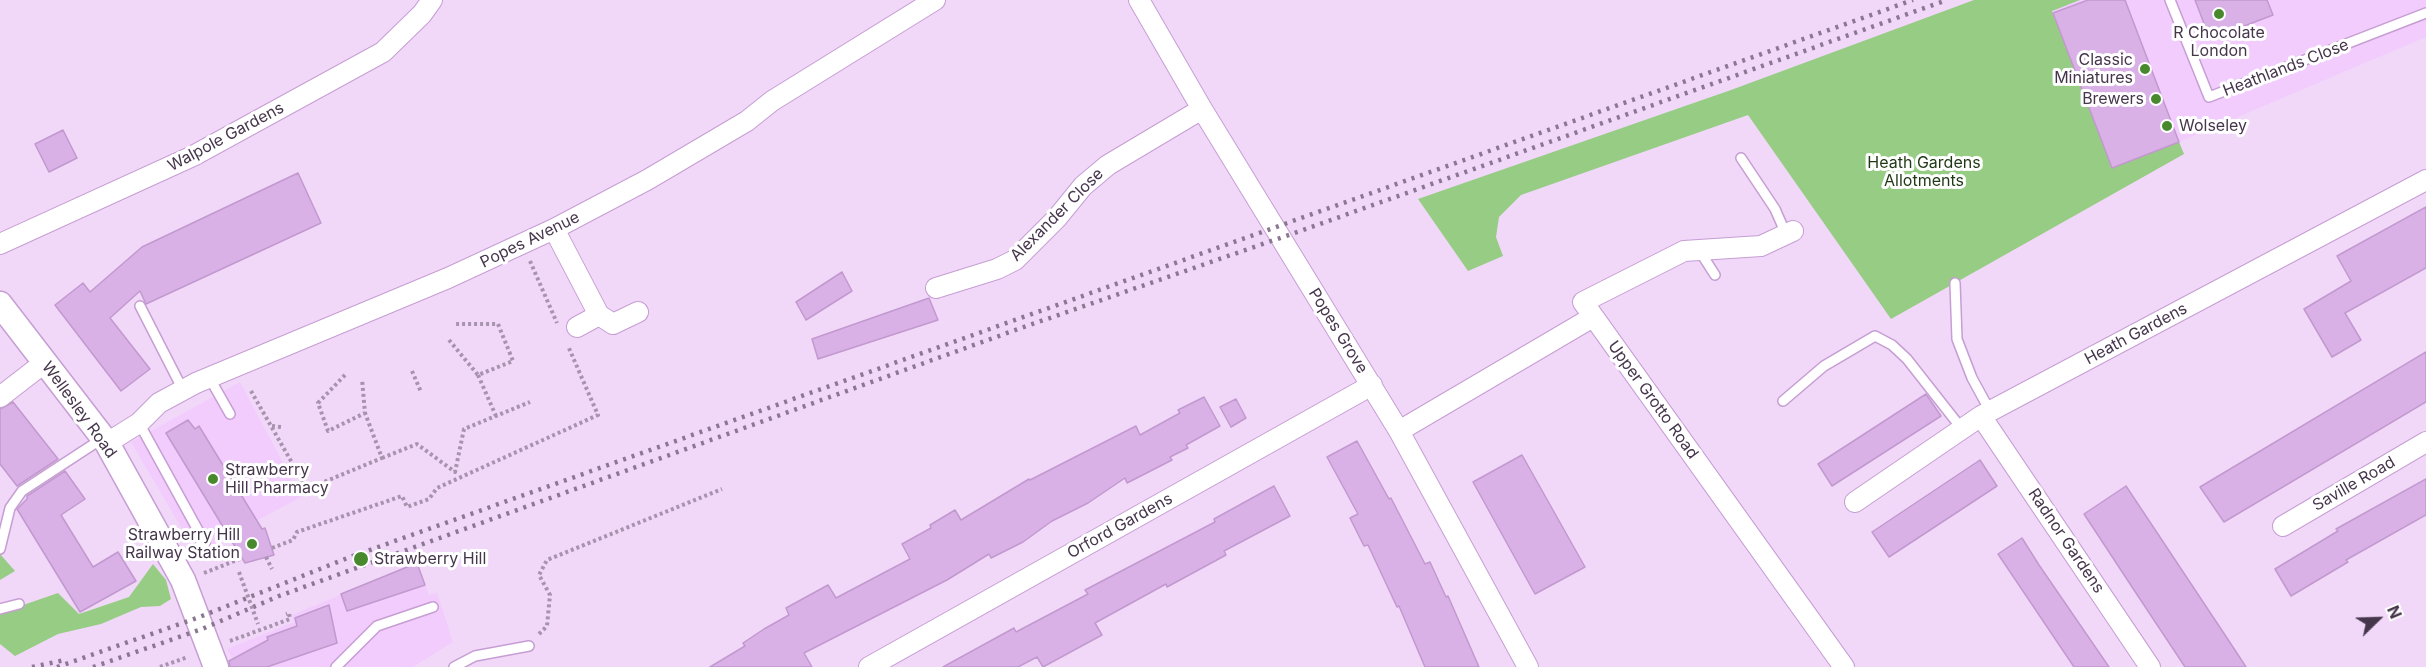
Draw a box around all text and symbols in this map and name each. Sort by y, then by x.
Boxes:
marker: R Chocolate London [2212,7,2226,21]
place label: R Chocolate London [2173,23,2265,61]
street label: Heathlands Close [2220,35,2352,101]
place label: Classic Miniatures [2054,50,2133,88]
marker: Classic Miniatures [2138,62,2152,76]
place label: Brewers [2082,89,2144,109]
marker: Brewers [2149,92,2163,106]
street label: Walpole Gardens [165,98,287,176]
place label: Wolseley [2179,116,2247,136]
marker: Wolseley [2160,119,2174,133]
park label: Heath Gardens Allotments [1867,153,1981,191]
street label: Alexander Close [1007,165,1107,265]
street label: Popes Avenue [477,208,583,272]
street label: Popes Grove [1304,285,1372,377]
street label: Heath Gardens [2081,299,2191,369]
street label: Upper Grotto Road [1604,337,1702,463]
street label: Wellesley Road [38,358,120,462]
street label: Saville Road [2309,453,2399,515]
place label: Strawberry Hill Pharmacy [225,460,329,498]
marker: Strawberry Hill Pharmacy [206,472,220,486]
street label: Radnor Gardens [2024,485,2108,597]
street label: Orford Gardens [1064,489,1176,563]
place label: Strawberry Hill Railway Station [125,525,240,563]
marker: Strawberry Hill Railway Station [245,537,259,551]
place label: Strawberry Hill [374,549,486,569]
marker: Strawberry Hill [352,550,370,568]
north arrow [2348,589,2408,649]
text: N [2383,602,2406,621]

